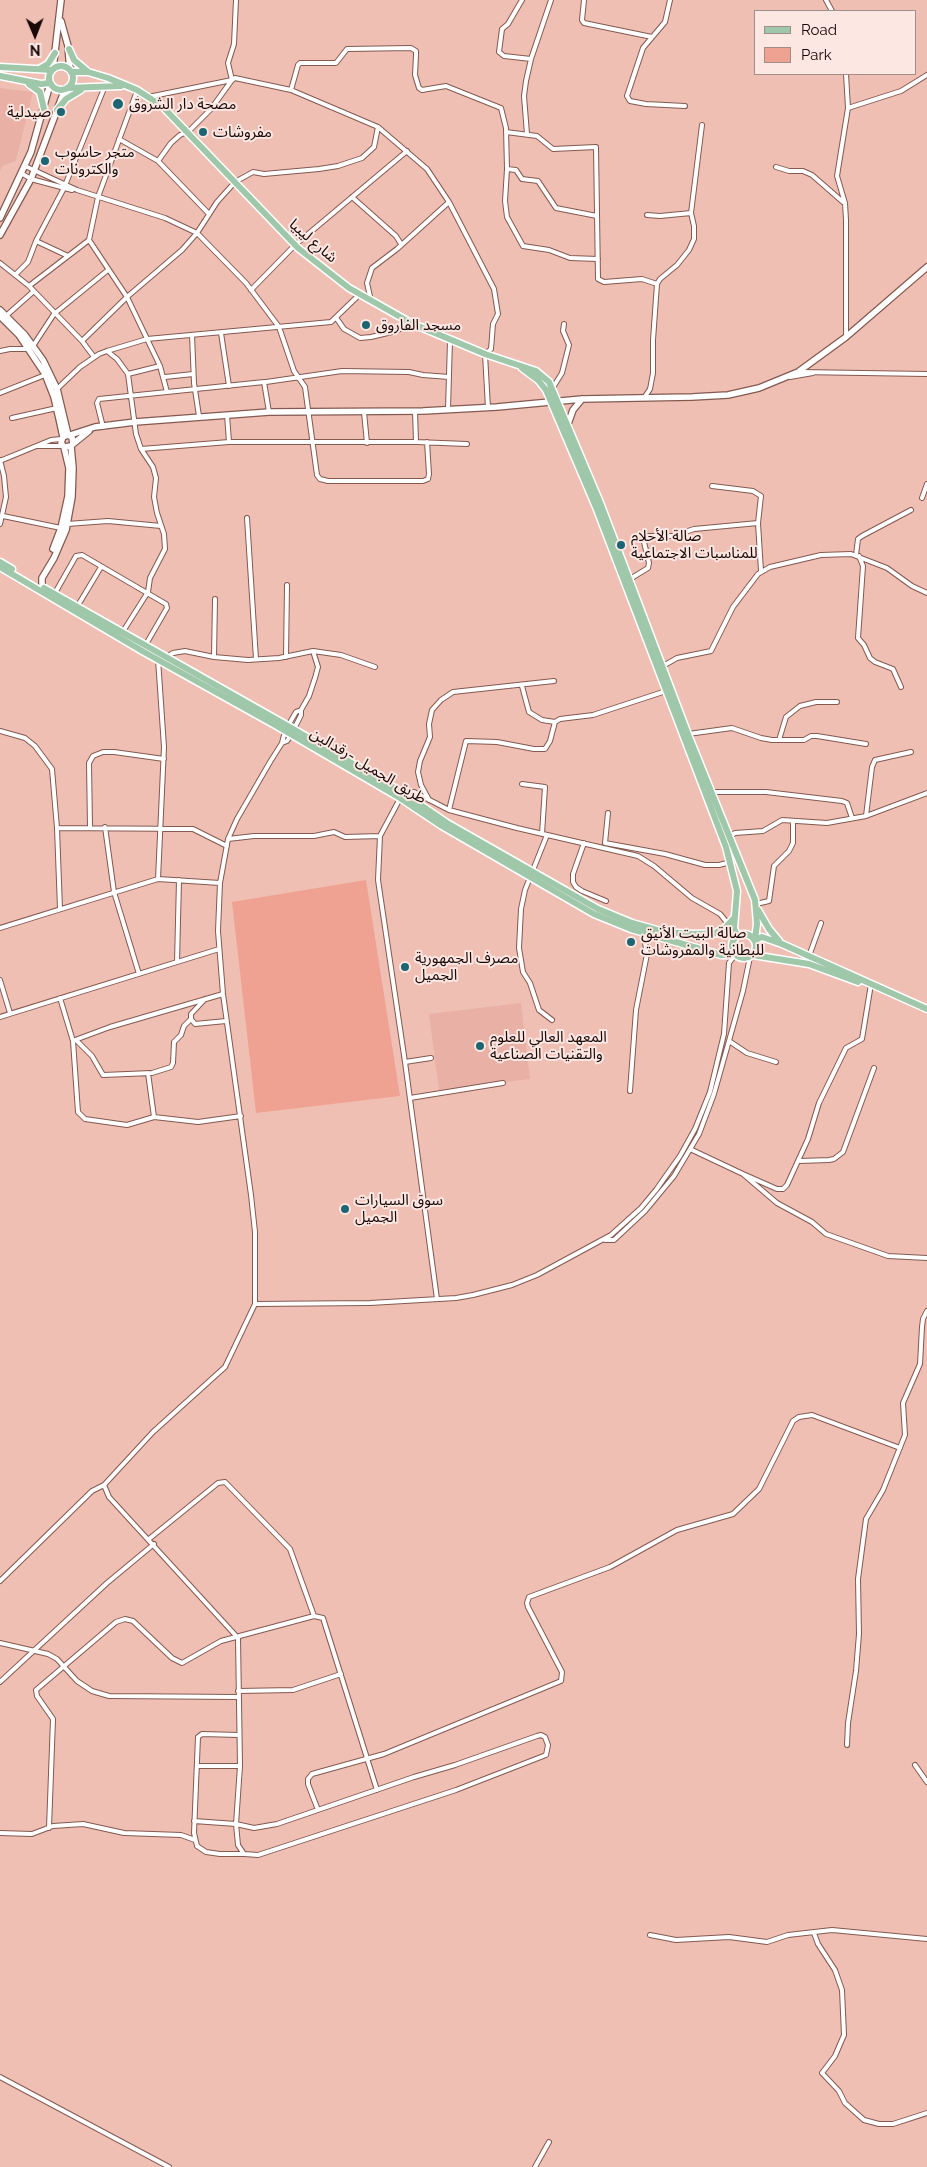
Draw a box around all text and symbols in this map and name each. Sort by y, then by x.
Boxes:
north arrow [10,10,60,60]
legend [754,10,917,75]
text: Road [801,21,837,39]
text: N [30,42,41,58]
text: Park [801,46,832,64]
place label: مصحة دار الشروق [129,95,236,113]
marker: مصحة دار الشروق [111,97,125,111]
place label: صيدلية [7,103,51,121]
marker: صيدلية [55,106,67,118]
place label: مفروشات [213,123,272,141]
marker: مفروشات [197,126,209,138]
place label: متجر حاسوب والكترونات [55,143,135,178]
marker: متجر حاسوب والكترونات [39,155,51,167]
street label: شارع ليبيا [285,215,341,267]
place label: مسجد الفاروق [376,316,461,334]
marker: مسجد الفاروق [360,319,372,331]
place label: صالة الأحلام للمناسبات الاجتماعية [631,527,758,562]
marker: صالة الأحلام للمناسبات الاجتماعية [615,539,627,551]
street label: طريق الجميل -رقدالين [307,724,429,808]
place label: صالة البيت الأنيق للبطانية والمفروشات [641,924,764,959]
marker: صالة البيت الأنيق للبطانية والمفروشات [625,936,637,948]
place label: مصرف الجمهورية الجميل [415,949,518,984]
marker: مصرف الجمهورية الجميل [399,961,411,973]
place label: المعهد العالي للعلوم والتقنيات الصناعية [490,1028,607,1063]
marker: المعهد العالي للعلوم والتقنيات الصناعية [474,1040,486,1052]
place label: سوق السيارات الجميل [355,1191,443,1226]
marker: سوق السيارات الجميل [339,1203,351,1215]

